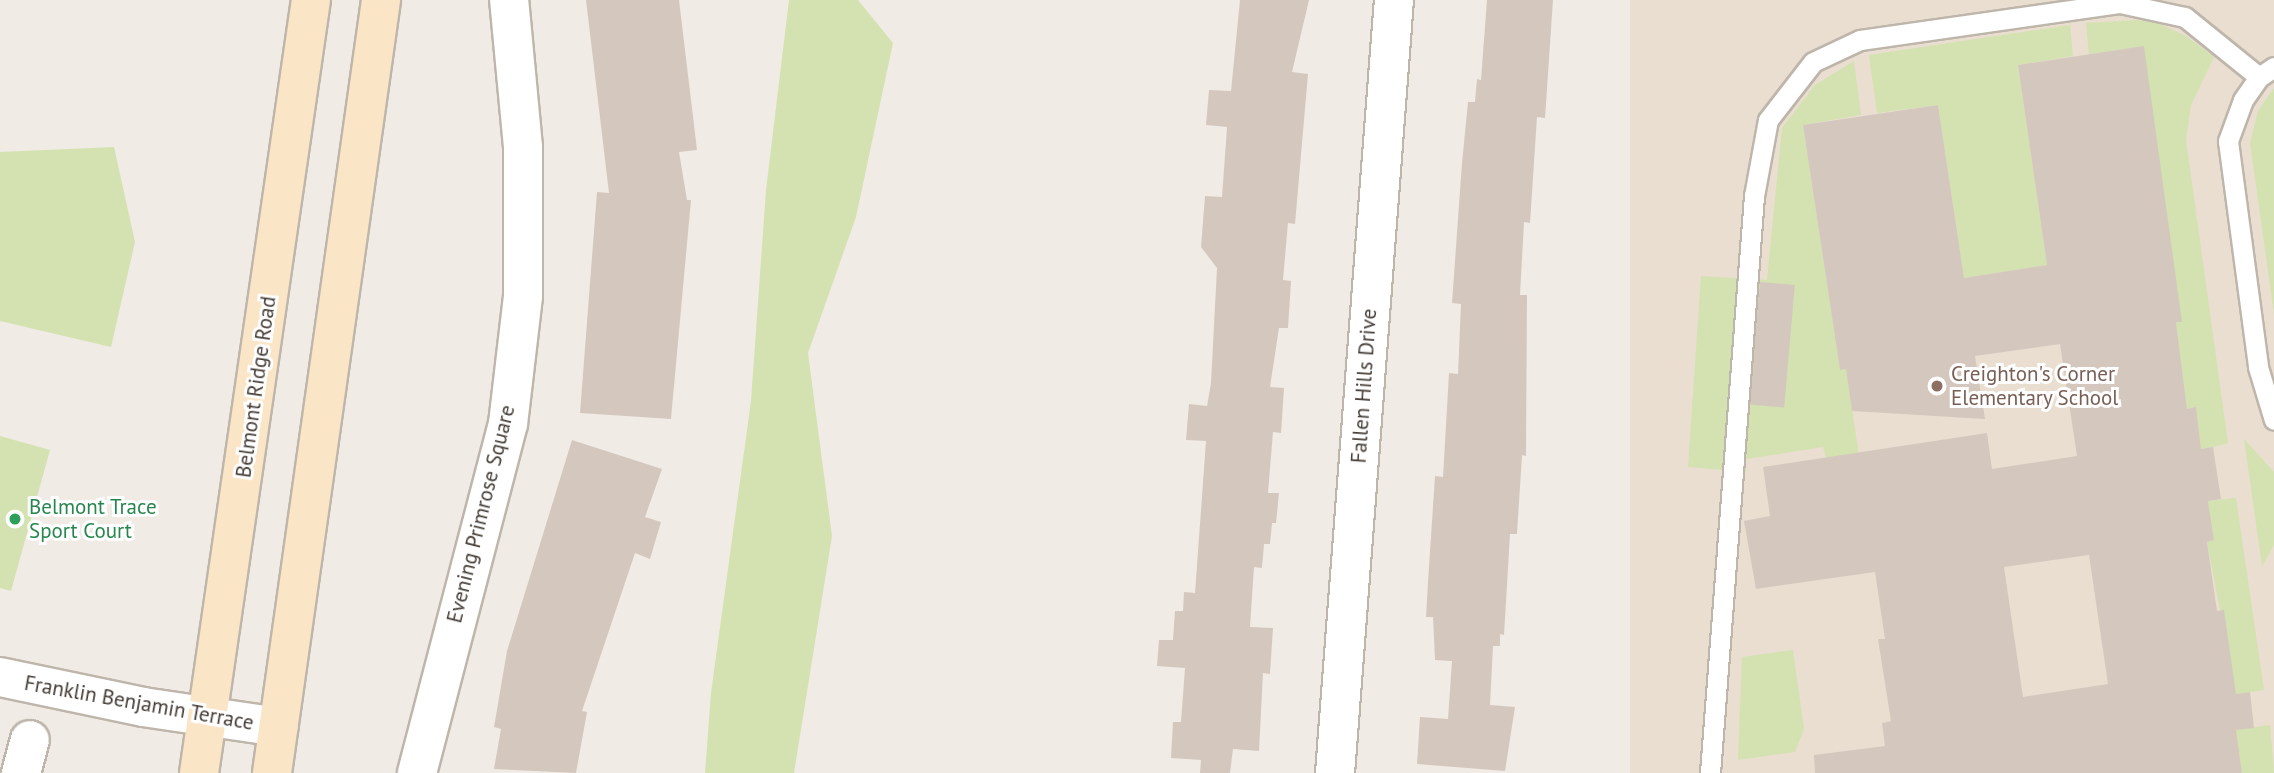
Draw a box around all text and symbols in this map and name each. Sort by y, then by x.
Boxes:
street label: Belmont Ridge Road [231,295,281,479]
street label: Fallen Hills Drive [1346,308,1382,464]
place label: Creighton's Corner Elementary School [1951,361,2119,411]
marker: Creighton's Corner Elementary School [1929,378,1945,394]
street label: Evening Primrose Square [442,402,520,626]
place label: Belmont Trace Sport Court [29,494,157,544]
marker: Belmont Trace Sport Court [7,511,23,527]
street label: Franklin Benjamin Terrace [22,670,256,736]

